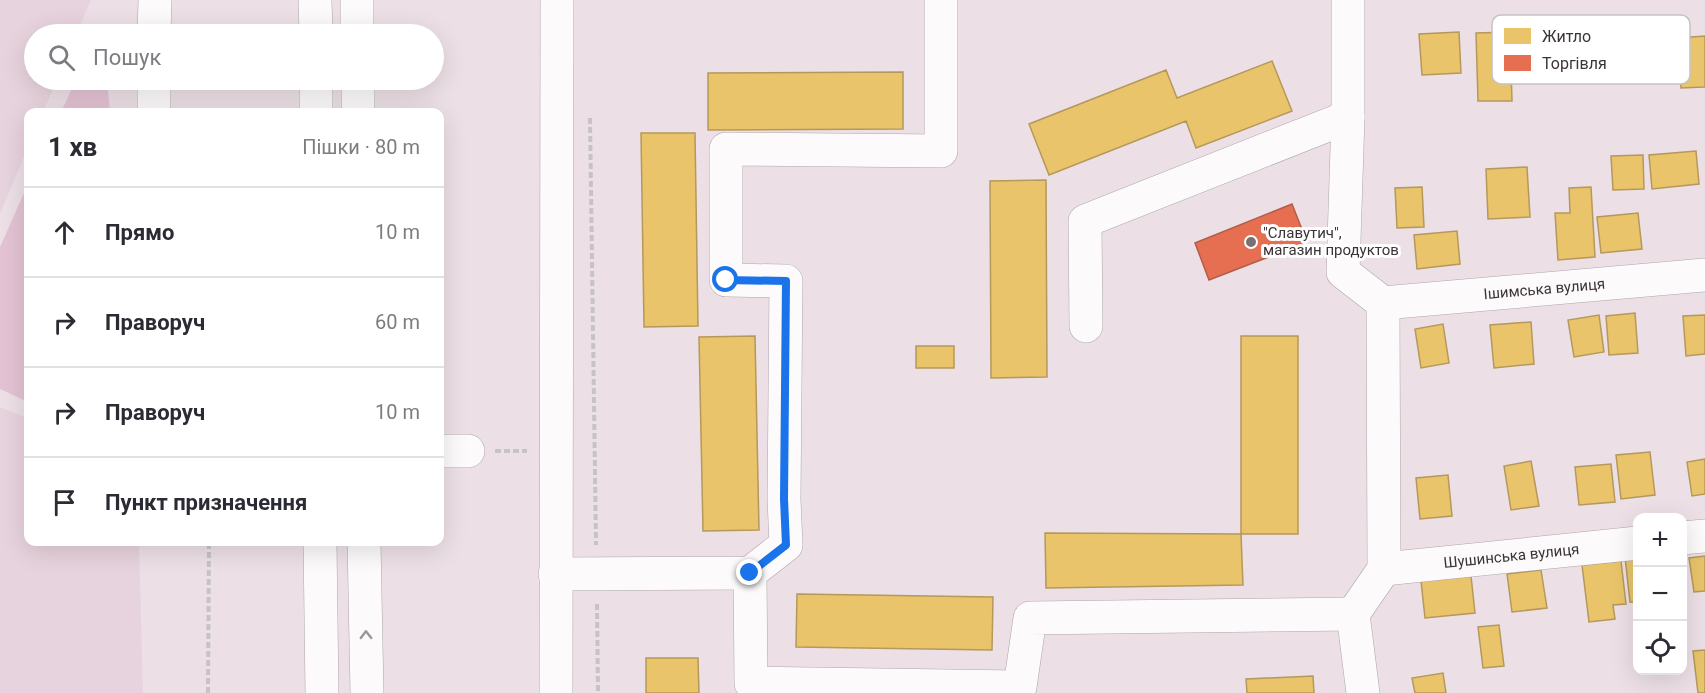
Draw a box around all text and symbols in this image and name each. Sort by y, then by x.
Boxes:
legend [1492,15,1690,84]
search box [24,24,444,90]
text: Житло [1542,27,1591,46]
icon: search [45,41,78,74]
text: Пошук [93,45,161,70]
text: Торгівля [1542,54,1607,73]
text: 1 хв [48,132,97,162]
text: Пішки · 80 m [302,135,420,159]
icon: ahead [48,216,81,249]
text: Прямо [105,220,174,245]
text: 10 m [375,220,420,244]
place label: "Славутич", магазин продуктов [1263,224,1399,259]
marker: "Славутич", магазин продуктов [1244,235,1258,249]
route start [712,266,738,292]
street label: Ішимська вулиця [1483,275,1606,303]
icon: right [48,306,81,339]
text: Праворуч [105,310,205,335]
text: 60 m [375,310,420,334]
icon: right [48,396,81,429]
text: Праворуч [105,400,205,425]
text: 10 m [375,400,420,424]
icon: arrive [48,486,81,519]
text: Пункт призначення [105,490,307,515]
map controls [1633,513,1687,675]
button: + [1633,513,1687,567]
street label: Шушинська вулиця [1442,540,1580,572]
route end [736,559,762,585]
button: − [1633,567,1687,621]
button: locate [1633,621,1687,675]
one-way arrow [360,630,372,639]

